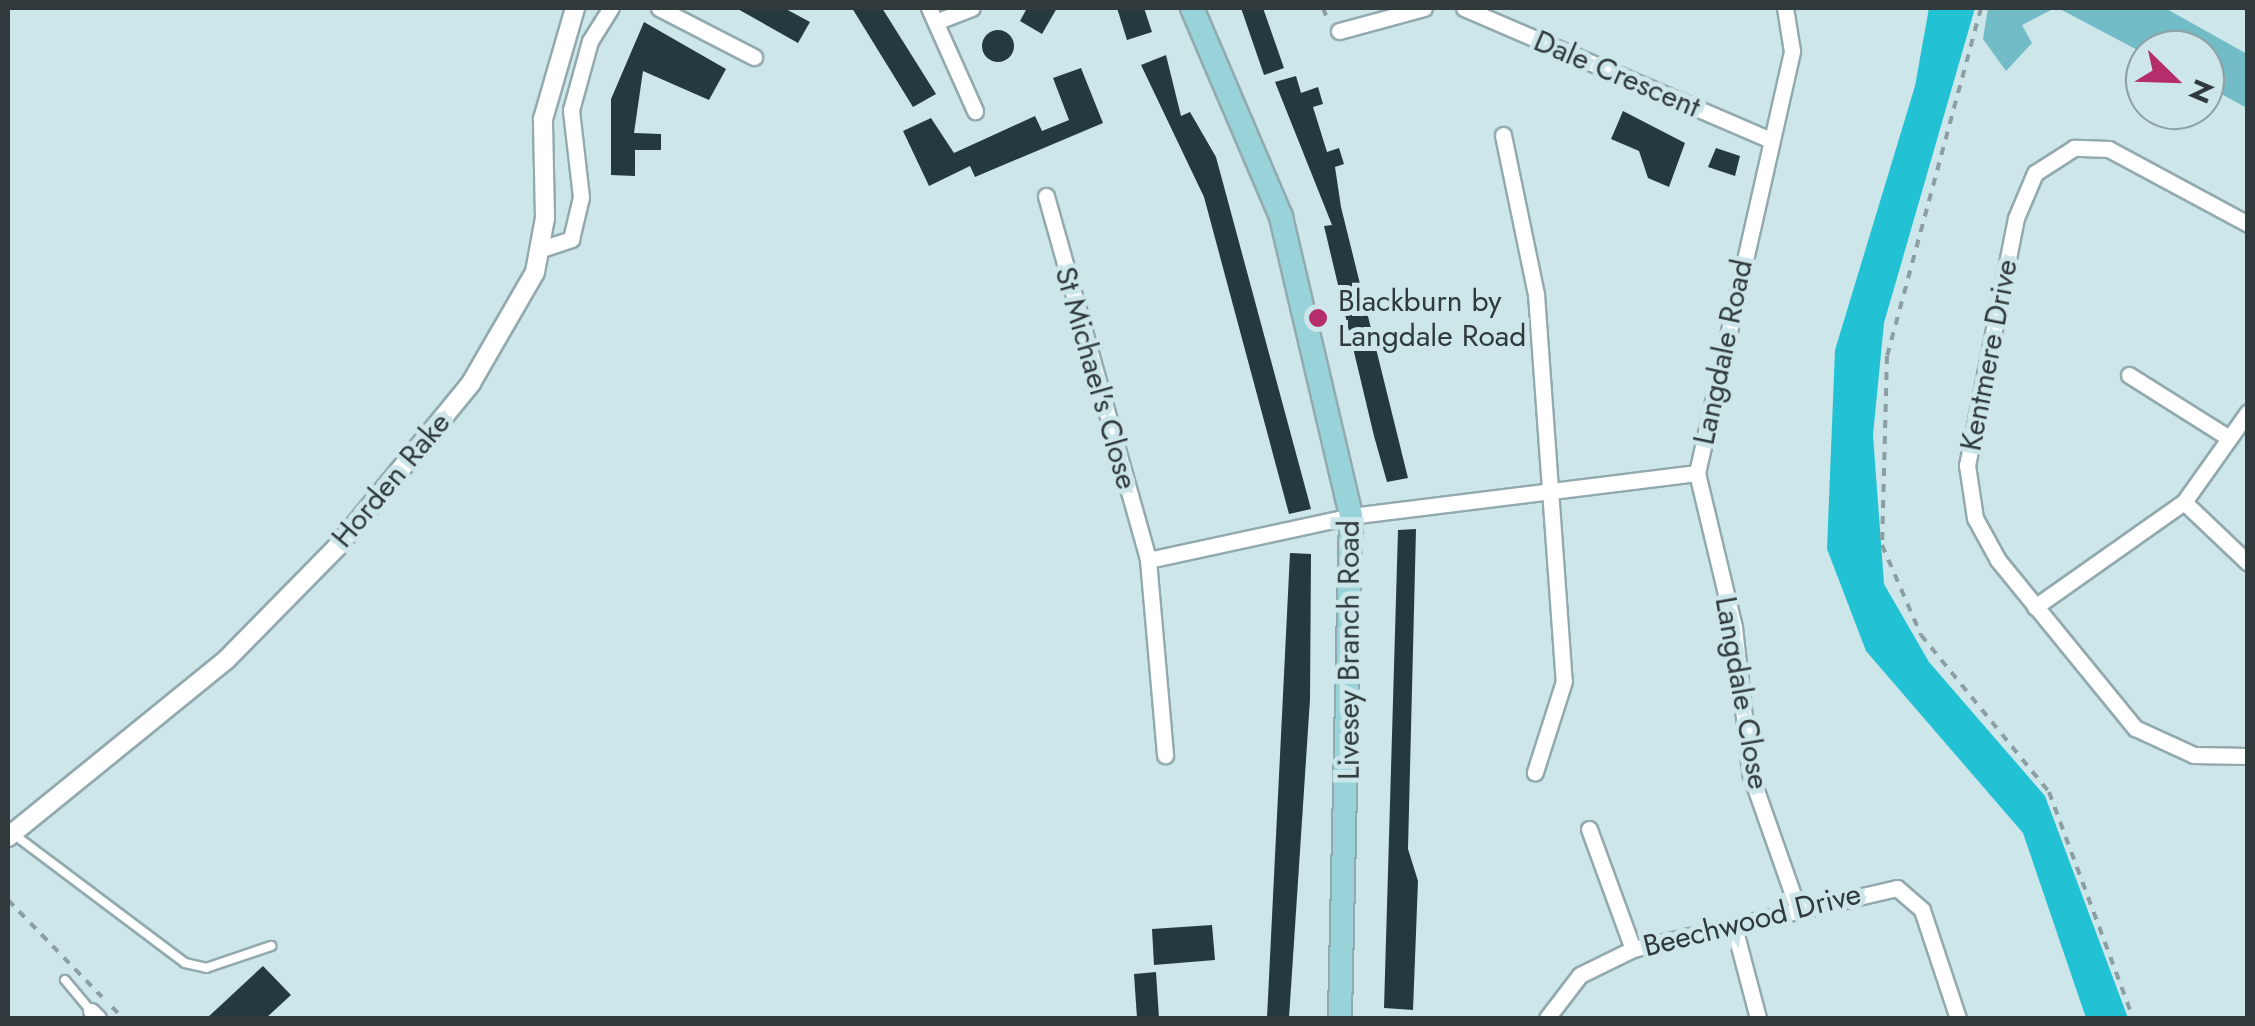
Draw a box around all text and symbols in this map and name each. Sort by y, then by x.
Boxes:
street label: Dale Crescent [1529,23,1705,125]
north arrow [2125,30,2225,130]
text: N [2178,73,2224,109]
street label: Langdale Road [1686,256,1760,448]
street label: Kentmere Drive [1953,256,2025,454]
street label: St Michael's Close [1047,263,1145,493]
place label: Blackburn by Langdale Road [1338,283,1526,354]
marker: Blackburn by Langdale Road [1307,307,1329,329]
street label: Horden Rake [324,405,458,555]
street label: Livesey Branch Road [1331,520,1367,780]
street label: Langdale Close [1707,594,1777,792]
street label: Beechwood Drive [1639,876,1865,964]

